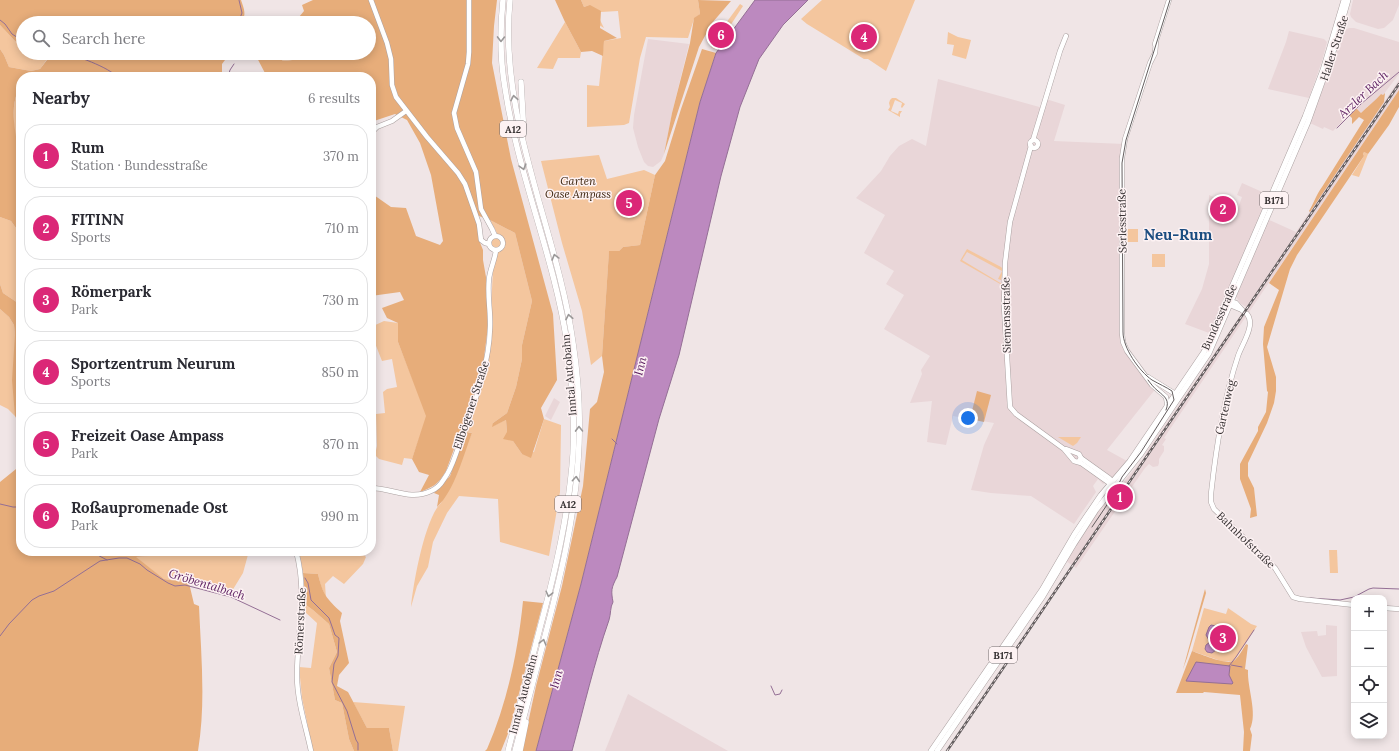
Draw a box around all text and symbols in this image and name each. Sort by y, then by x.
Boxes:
street label: Haller Straße [1317,13,1351,83]
search box [16,16,376,60]
pin: 6 [708,20,734,50]
pin: 4 [851,22,877,52]
icon: search [30,27,52,49]
text: Search here [62,29,145,48]
one-way arrow [497,36,505,42]
water label: Arzler Bach [1334,67,1391,122]
text: Nearby [32,87,90,109]
text: 6 results [308,90,360,107]
one-way arrow [510,95,519,101]
road number: A12 [500,121,526,137]
text: Rum [71,138,104,157]
text: 1 [43,148,49,165]
text: 370 m [323,148,359,165]
text: Station · Bundesstraße [71,157,208,174]
one-way arrow [518,163,527,170]
park label: Garten Oase Ampass [545,174,611,201]
pin: 5 [616,188,642,218]
street label: Serlesstraße [1114,189,1130,253]
road number: B171 [1260,192,1288,208]
pin: 2 [1210,194,1236,224]
text: FITINN [71,210,124,229]
text: 2 [43,220,49,237]
text: 710 m [325,220,359,237]
district label: Neu-Rum [1144,225,1212,244]
text: Sports [71,229,110,246]
one-way arrow [551,254,560,261]
street label: Siemensstraße [998,277,1014,353]
text: Römerpark [71,282,152,301]
street label: Bundesstraße [1198,282,1240,352]
text: 3 [42,292,50,309]
text: 730 m [323,292,359,309]
text: Park [71,301,98,318]
one-way arrow [565,314,573,320]
street label: Inntal Autobahn [558,333,580,417]
text: Sportzentrum Neurum [71,354,235,373]
water label: Inn [630,355,650,377]
street label: Ellbögener Straße [450,359,492,451]
text: 4 [42,364,50,381]
text: 850 m [321,364,359,381]
text: Sports [71,373,110,390]
street label: Gartenweg [1212,377,1238,436]
your location [958,408,978,428]
text: Freizeit Oase Ampass [71,426,224,445]
one-way arrow [575,426,583,432]
text: 5 [42,436,50,453]
text: 870 m [323,436,359,453]
text: Park [71,445,98,462]
one-way arrow [572,476,581,482]
pin: 1 [1107,482,1133,512]
road number: A12 [555,496,581,512]
text: Roßaupromenade Ost [71,498,228,517]
text: 6 [42,508,50,525]
text: 990 m [321,508,359,525]
street label: Bahnhofstraße [1214,509,1278,571]
text: Park [71,517,98,534]
water label: Gröbentalbach [167,565,247,603]
street label: Römerstraße [291,587,309,655]
one-way arrow [545,590,554,597]
map controls [1351,595,1387,739]
button: + [1351,595,1387,631]
pin: 3 [1210,623,1236,653]
button: − [1351,631,1387,667]
one-way arrow [538,638,547,645]
road number: B171 [989,647,1017,663]
street label: Inntal Autobahn [506,652,540,735]
water label: Inn [546,667,566,690]
button: locate [1351,667,1387,703]
button: layers [1351,703,1387,739]

